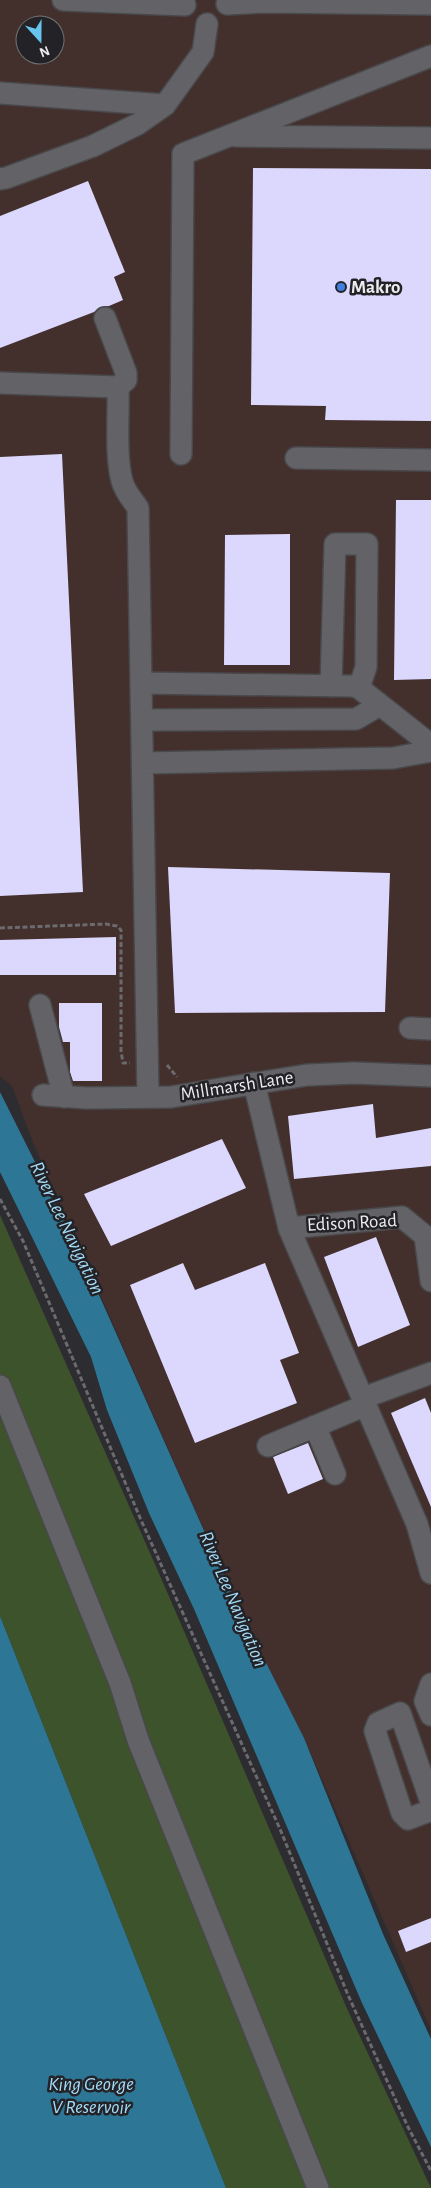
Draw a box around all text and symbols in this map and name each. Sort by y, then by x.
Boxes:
north arrow [15,15,65,65]
text: N [37,43,51,59]
place label: Makro [351,278,401,297]
marker: Makro [335,281,347,293]
street label: Millmarsh Lane [179,1068,295,1104]
water label: River Lee Navigation [26,1158,108,1298]
street label: Edison Road [307,1211,398,1235]
water label: River Lee Navigation [195,1528,271,1670]
water label: King George V Reservoir [48,2074,134,2117]

